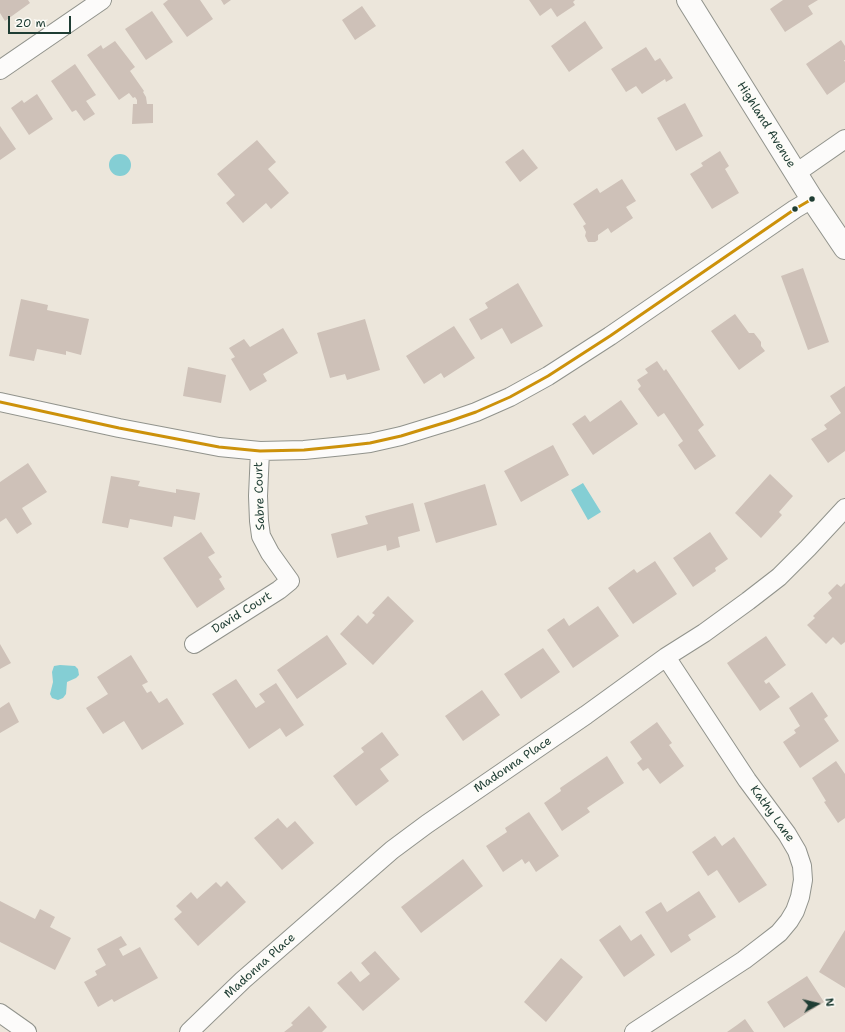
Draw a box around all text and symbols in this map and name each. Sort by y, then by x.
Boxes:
scale bar [10,8,73,34]
text: 20 m [15,15,46,31]
street label: Highland Avenue [734,79,798,171]
unlabelled marker [807,194,817,204]
unlabelled marker [790,204,800,214]
street label: Sabre Court [252,462,268,530]
street label: David Court [209,589,275,637]
street label: Madonna Place [472,734,554,796]
street label: Kathy Lane [747,783,797,845]
street label: Madonna Place [222,930,298,1002]
north arrow [797,984,837,1024]
text: N [821,997,837,1008]

